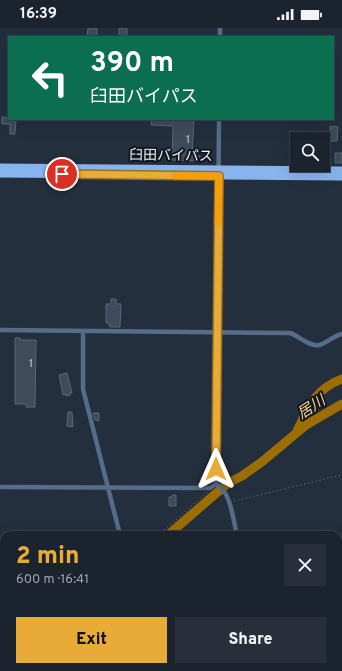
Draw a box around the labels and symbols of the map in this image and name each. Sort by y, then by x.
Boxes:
house number: 1 [186,132,190,148]
street label: 臼田バイパス [129,147,213,166]
pin [45,157,79,191]
house number: 1 [29,356,33,372]
water label: 居川 [294,391,331,424]
position arrow [195,448,237,490]

